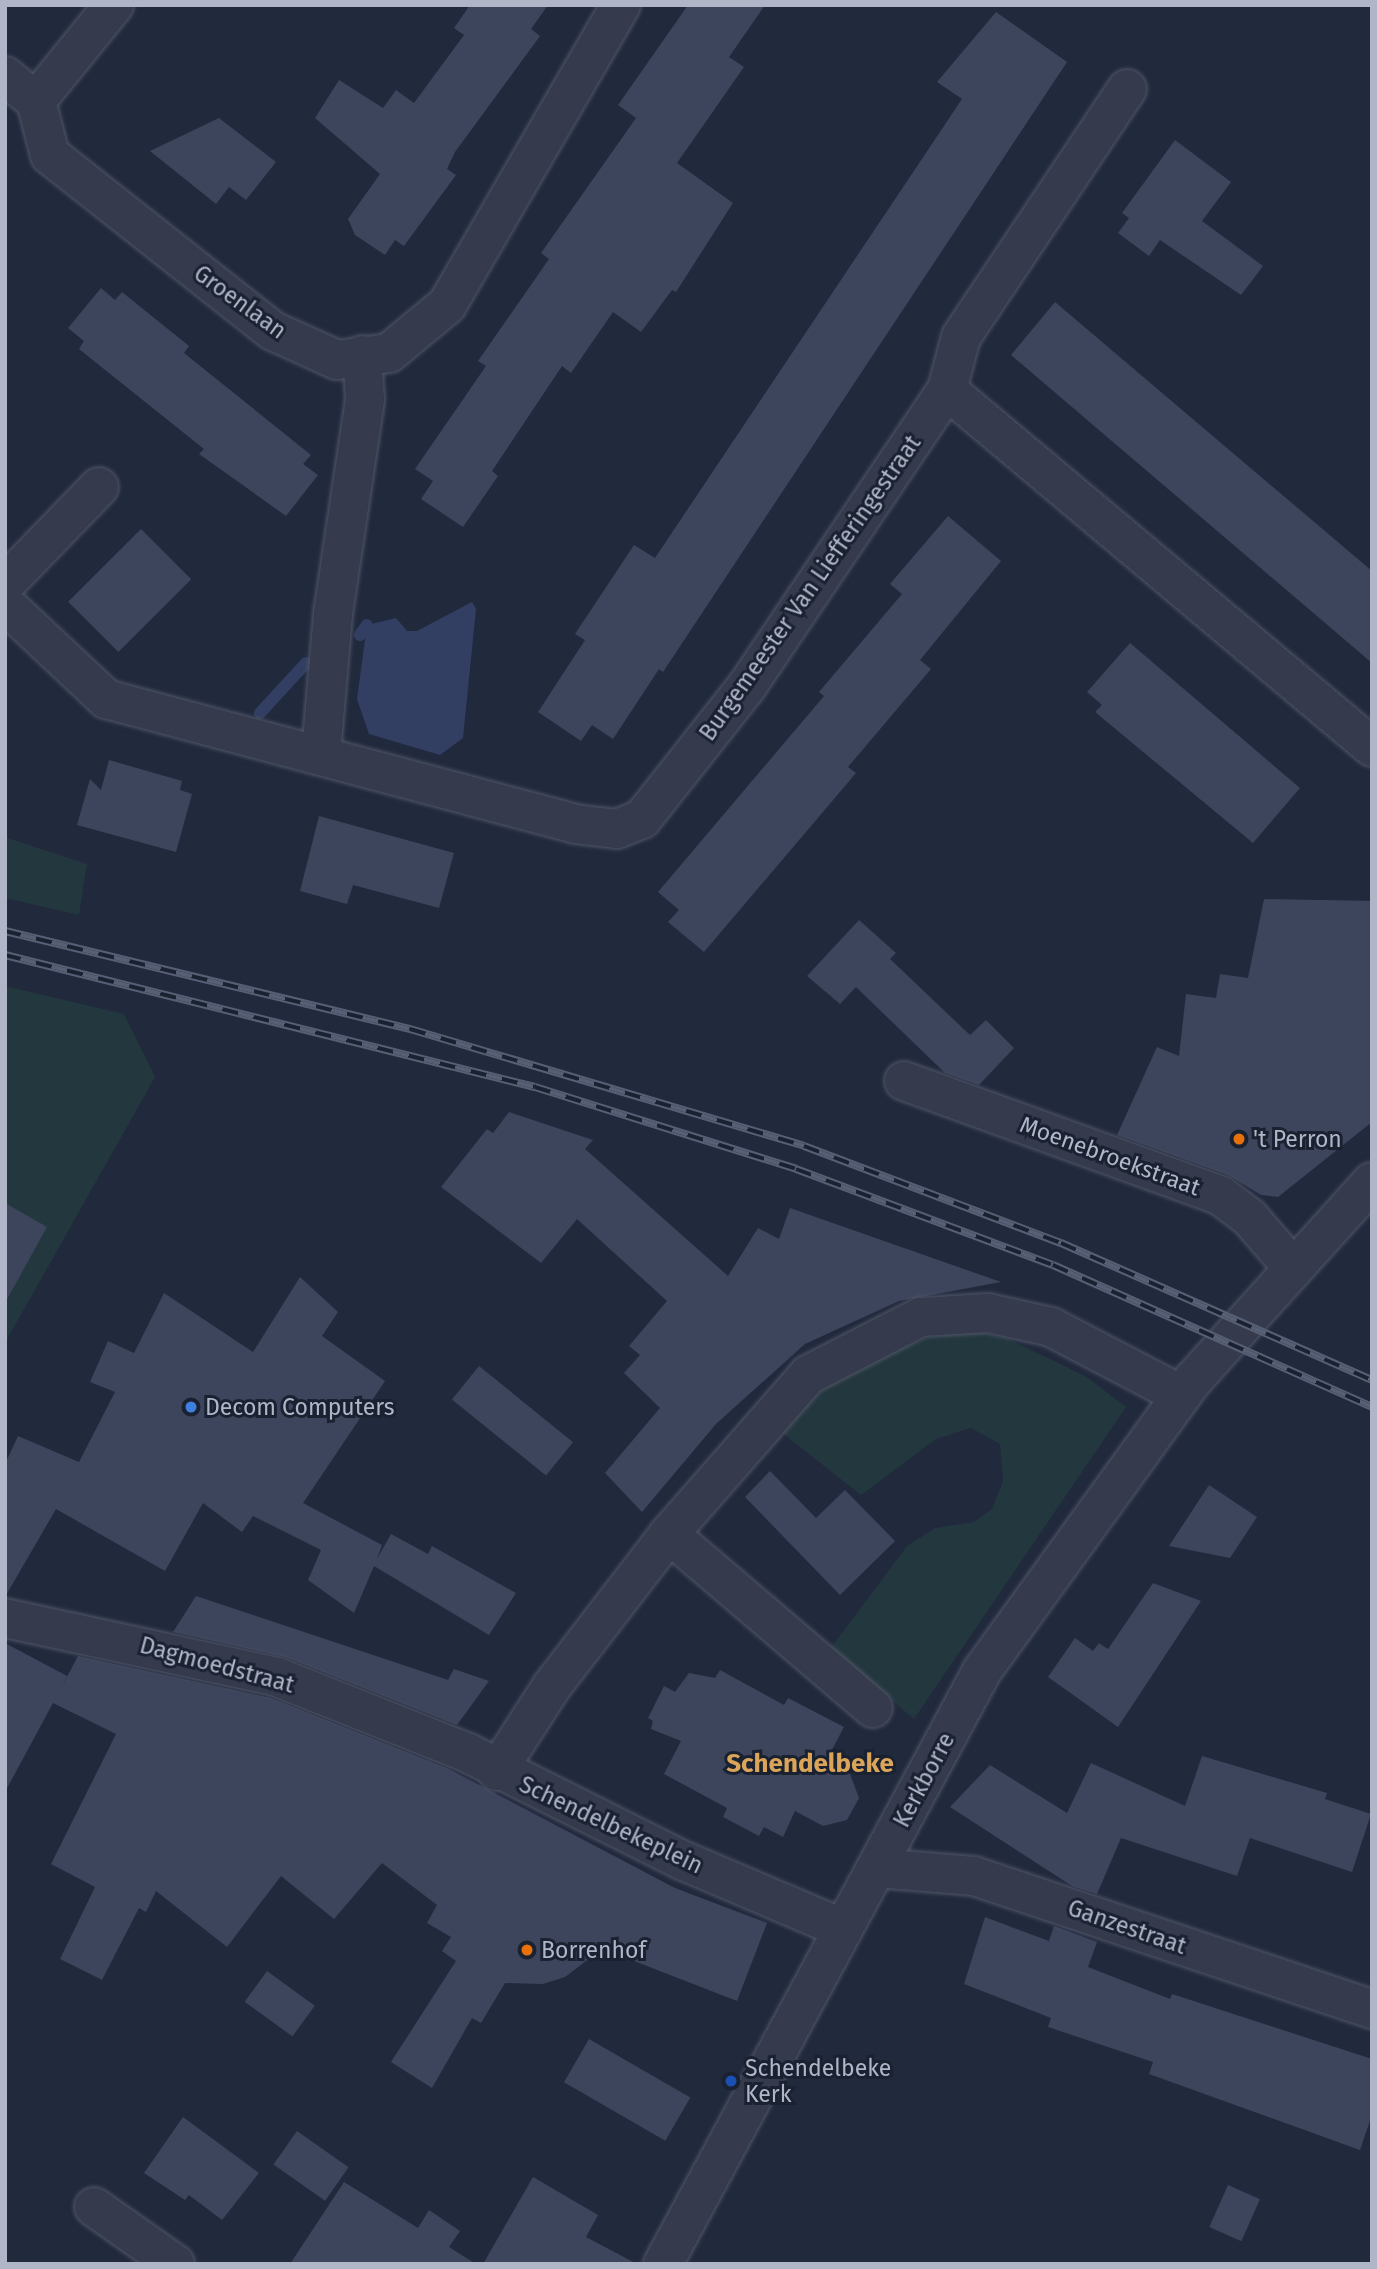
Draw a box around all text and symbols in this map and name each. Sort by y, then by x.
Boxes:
street label: Groenlaan [189,259,291,345]
street label: Burgemeester Van Liefferingestraat [694,430,926,746]
street label: Moenebroekstraat [1016,1111,1204,1201]
place label: 't Perron [1253,1125,1342,1153]
marker: 't Perron [1231,1131,1247,1147]
place label: Decom Computers [205,1393,394,1421]
marker: Decom Computers [183,1399,199,1415]
street label: Dagmoedstraat [137,1631,297,1699]
street label: Kerkborre [888,1728,960,1832]
district label: Schendelbeke [726,1748,894,1780]
street label: Schendelbekeplein [515,1770,707,1880]
street label: Ganzestraat [1064,1894,1190,1960]
place label: Borrenhof [541,1936,646,1964]
marker: Borrenhof [519,1942,535,1958]
place label: Schendelbeke Kerk [745,2054,891,2108]
marker: Schendelbeke Kerk [723,2073,739,2089]

